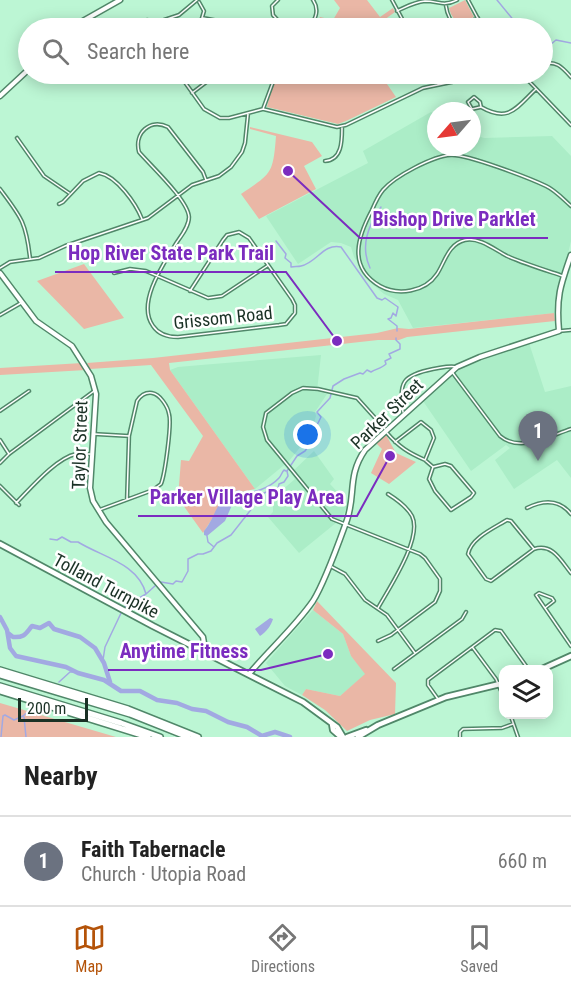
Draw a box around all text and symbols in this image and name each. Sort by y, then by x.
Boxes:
search box [18,18,553,84]
icon: search [39,35,72,68]
text: Search here [87,39,189,64]
north arrow [427,102,481,156]
callout: Bishop Drive Parklet [360,200,548,238]
text: Bishop Drive Parklet [372,207,536,231]
callout: Hop River State Park Trail [55,234,286,272]
text: Hop River State Park Trail [68,241,274,265]
street label: Grissom Road [172,302,274,333]
street label: Parker Street [346,374,427,453]
street label: Taylor Street [67,400,92,490]
pin: 1 [518,412,558,461]
your location [293,420,322,449]
callout: Parker Village Play Area [138,478,357,516]
text: Parker Village Play Area [150,485,344,509]
street label: Tolland Turnpike [50,549,163,622]
callout: Anytime Fitness [108,632,261,670]
text: Anytime Fitness [120,639,248,663]
map controls [499,665,553,719]
button: layers [499,665,553,719]
scale bar [18,695,88,722]
text: 200 m [27,699,66,718]
text: Nearby [24,761,98,791]
text: Faith Tabernacle [81,837,226,862]
text: 1 [38,849,49,873]
text: 660 m [498,849,547,873]
text: Church · Utopia Road [81,862,246,886]
tab: Map [73,921,106,976]
tab: Directions [251,921,315,976]
tab: Saved [460,921,498,976]

